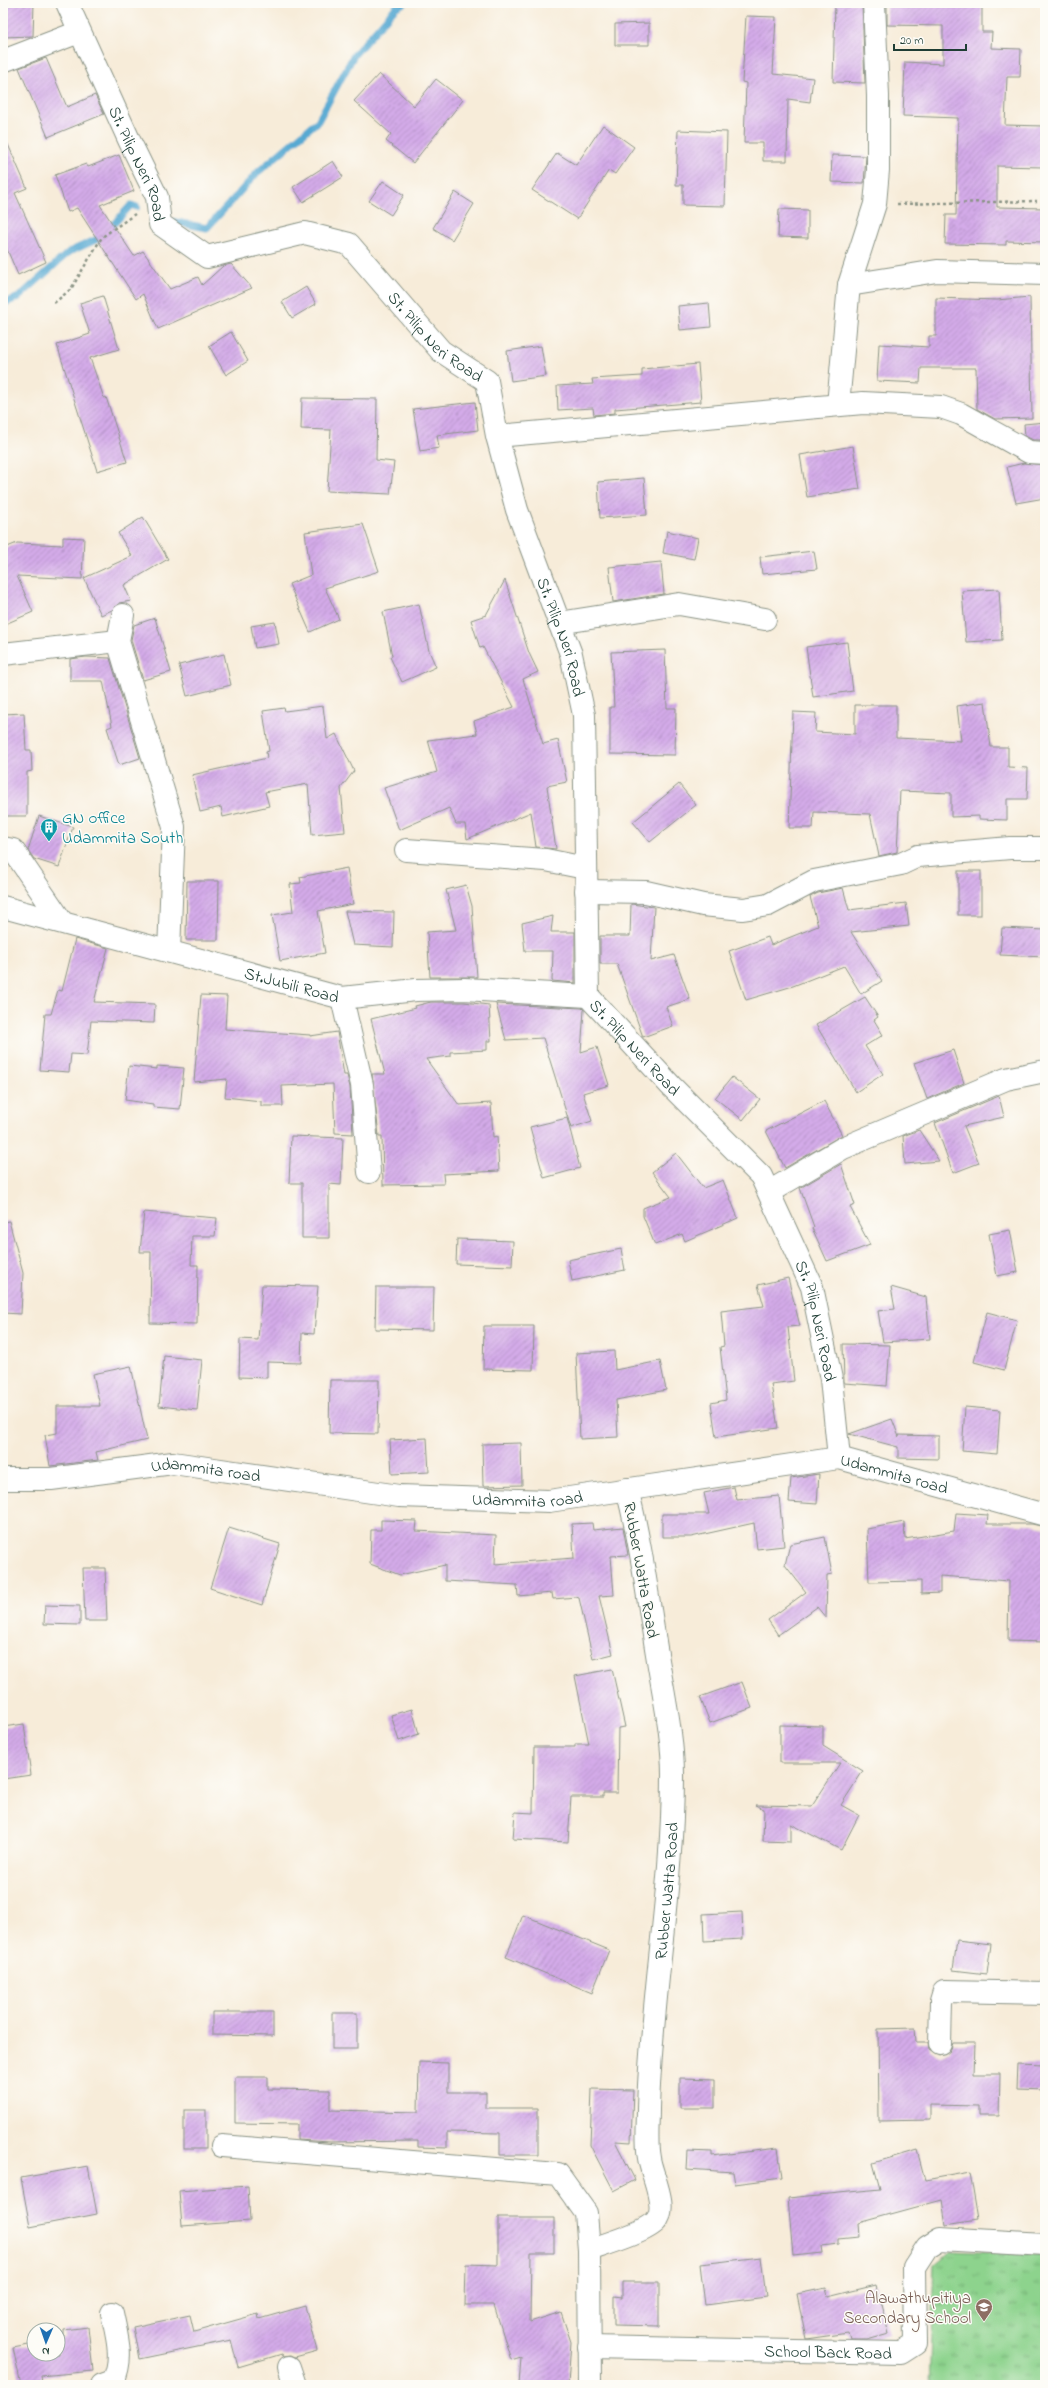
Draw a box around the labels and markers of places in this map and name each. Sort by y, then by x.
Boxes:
place label: GN office Udammita South [62,806,183,851]
building icon: GN office Udammita South [39,817,59,842]
place label: Alawathupitiya Secondary School [843,2286,971,2332]
school or university icon: Alawathupitiya Secondary School [974,2297,994,2322]

